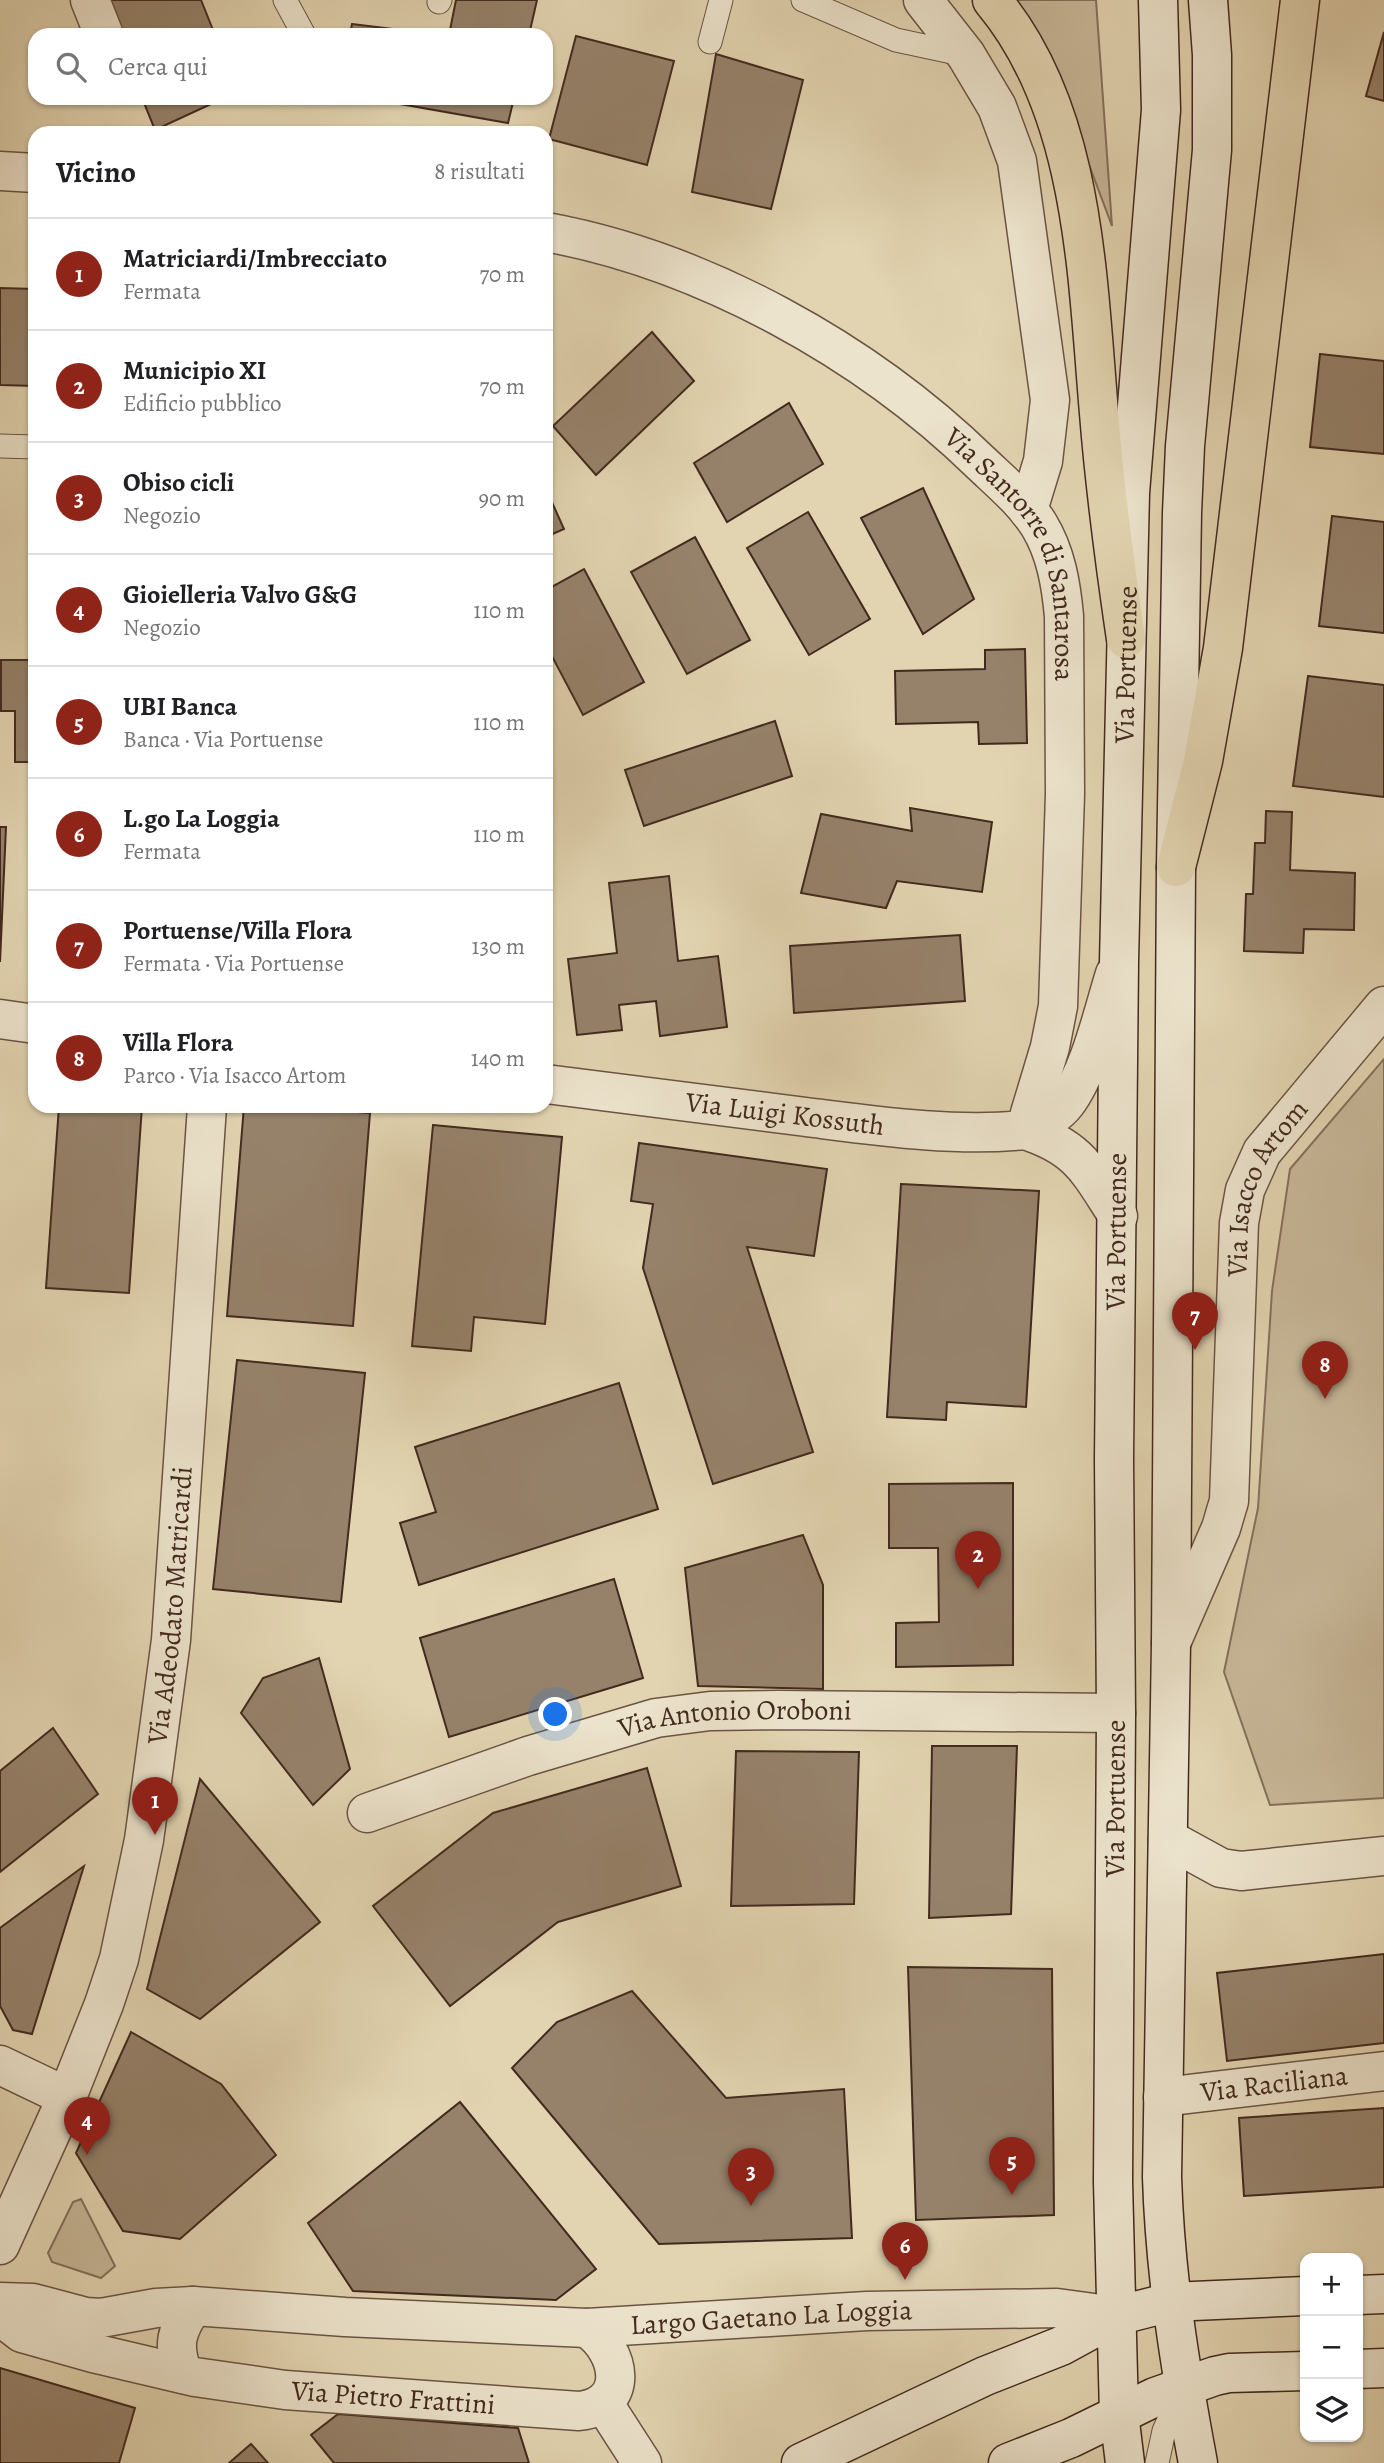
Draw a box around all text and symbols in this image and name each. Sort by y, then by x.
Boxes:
search box [28,28,553,105]
icon: search [52,48,90,86]
text: Cerca qui [108,49,208,84]
text: Vicino [56,152,136,192]
text: 8 risultati [434,156,525,187]
text: Matriciardi/Imbrecciato [123,241,387,276]
text: 1 [75,259,83,290]
text: 70 m [479,259,525,290]
text: Fermata [123,276,201,307]
text: Municipio XI [123,353,266,388]
text: 2 [73,371,85,402]
text: 70 m [479,371,525,402]
text: Edificio pubblico [123,388,282,419]
street label: Via Santorre di Santarosa [935,418,1083,681]
text: Obiso cicli [123,465,234,500]
text: 3 [74,483,84,514]
text: 90 m [479,483,525,514]
text: Negozio [123,500,201,531]
text: Gioielleria Valvo G&G [123,577,357,612]
street label: Via Portuense [1105,585,1147,745]
text: 4 [74,595,84,626]
text: 110 m [473,595,525,626]
text: Negozio [123,612,201,643]
text: UBI Banca [123,689,237,724]
text: 5 [74,707,84,738]
text: 110 m [473,707,525,738]
text: Banca · Via Portuense [123,724,323,755]
text: L.go La Loggia [123,801,280,836]
text: 6 [74,819,84,850]
text: 110 m [473,819,525,850]
text: Fermata [123,836,201,867]
text: Portuense/Villa Flora [123,913,352,948]
text: 7 [74,931,84,962]
text: 130 m [472,931,525,962]
text: Fermata · Via Portuense [123,948,344,979]
text: Villa Flora [123,1025,234,1060]
text: 8 [73,1043,85,1074]
text: 140 m [471,1043,525,1074]
text: Parco · Via Isacco Artom [123,1060,347,1091]
street label: Via Luigi Kossuth [683,1083,886,1145]
street label: Via Isacco Artom [1218,1091,1317,1278]
street label: Via Portuense [1096,1153,1136,1311]
pin: 7 [1172,1292,1218,1350]
pin: 8 [1302,1341,1348,1399]
street label: Via Adeodato Matricardi [138,1465,202,1748]
pin: 2 [955,1531,1001,1589]
street label: Via Antonio Oroboni [612,1691,852,1748]
your location [538,1697,572,1731]
street label: Via Portuense [1096,1720,1135,1878]
pin: 1 [132,1777,178,1835]
street label: Via Raciliana [1197,2056,1350,2112]
pin: 4 [64,2097,110,2155]
pin: 5 [989,2137,1035,2195]
pin: 3 [728,2148,774,2206]
pin: 6 [882,2222,928,2280]
map controls [1300,2253,1363,2442]
button: + [1300,2253,1363,2316]
street label: Largo Gaetano La Loggia [629,2291,913,2344]
button: − [1300,2316,1363,2379]
street label: Via Pietro Frattini [289,2371,497,2424]
button: layers [1300,2379,1363,2442]

